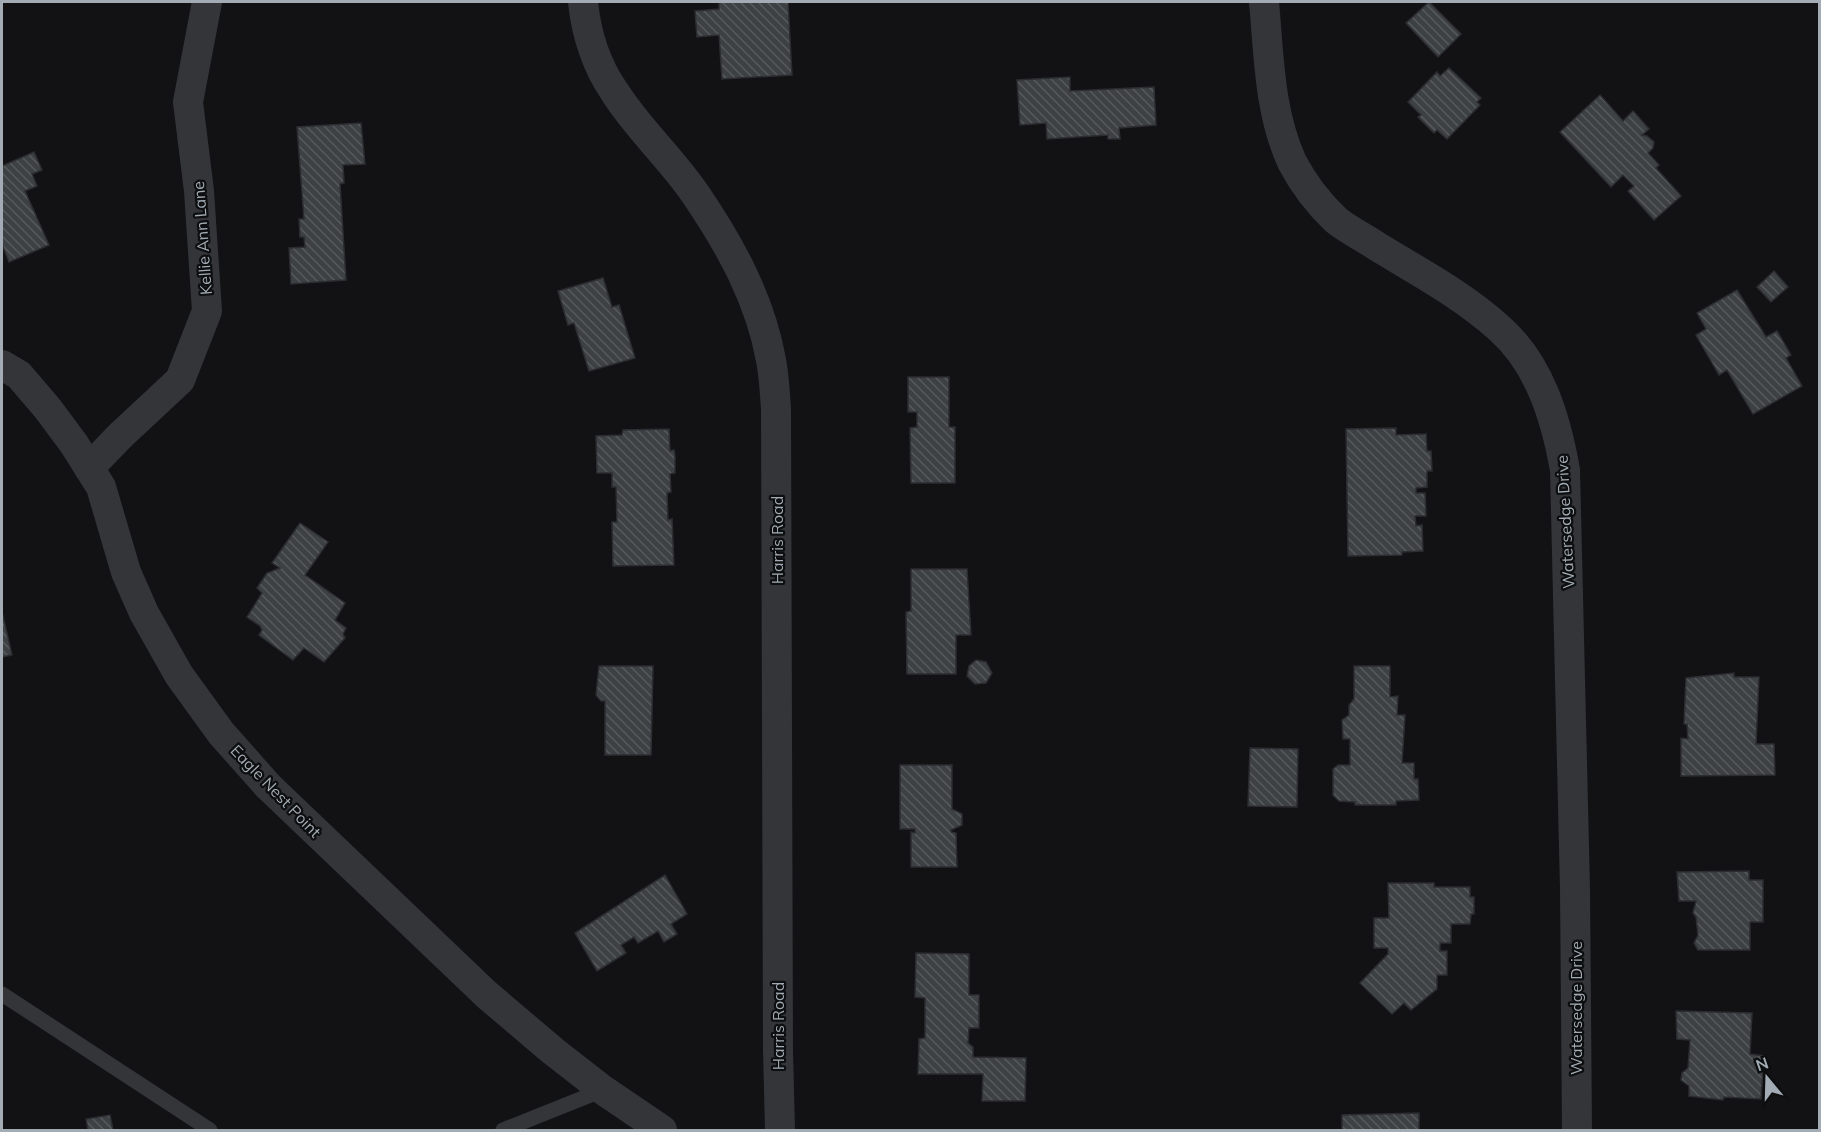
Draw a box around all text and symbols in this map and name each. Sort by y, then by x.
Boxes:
street label: Kellie Ann Lane [188,180,216,296]
street label: Watersedge Drive [1552,455,1578,589]
street label: Harris Road [767,496,787,584]
street label: Eagle Nest Point [227,740,326,842]
street label: Watersedge Drive [1566,941,1586,1075]
street label: Harris Road [768,982,788,1070]
north arrow [1737,1048,1797,1108]
text: N [1753,1052,1771,1075]

